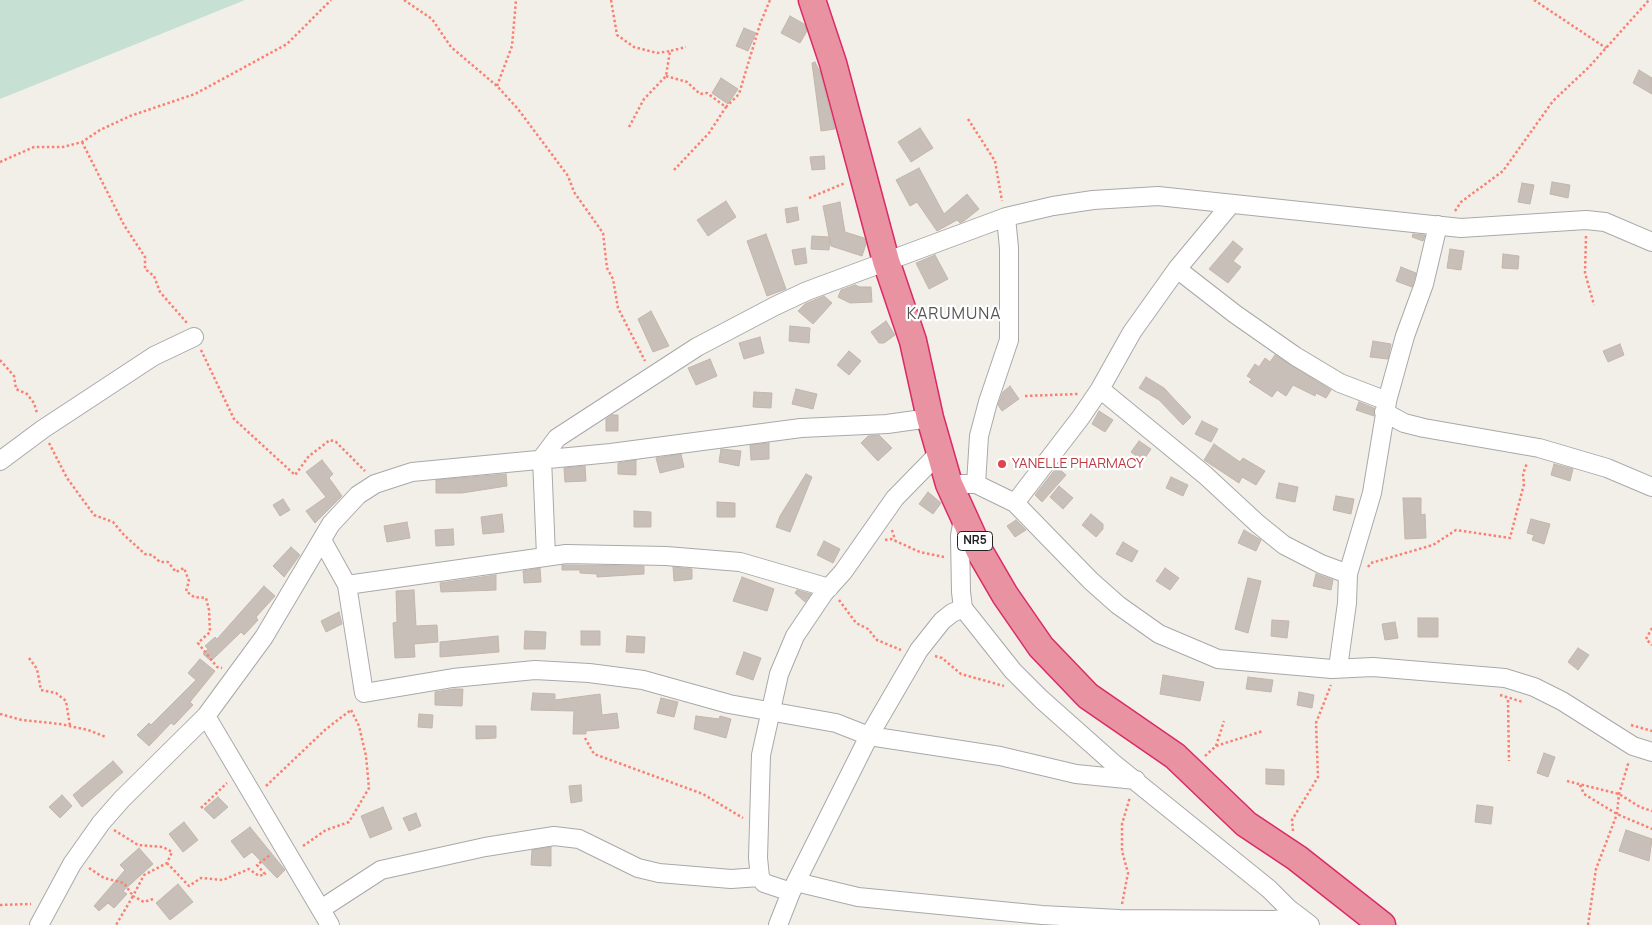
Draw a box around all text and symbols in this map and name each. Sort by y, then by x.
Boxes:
district label: KARUMUNA [906,305,1002,325]
place label: YANELLE PHARMACY [1012,456,1144,472]
marker: YANELLE PHARMACY [996,458,1008,470]
road number: NR5 [958,532,992,550]

